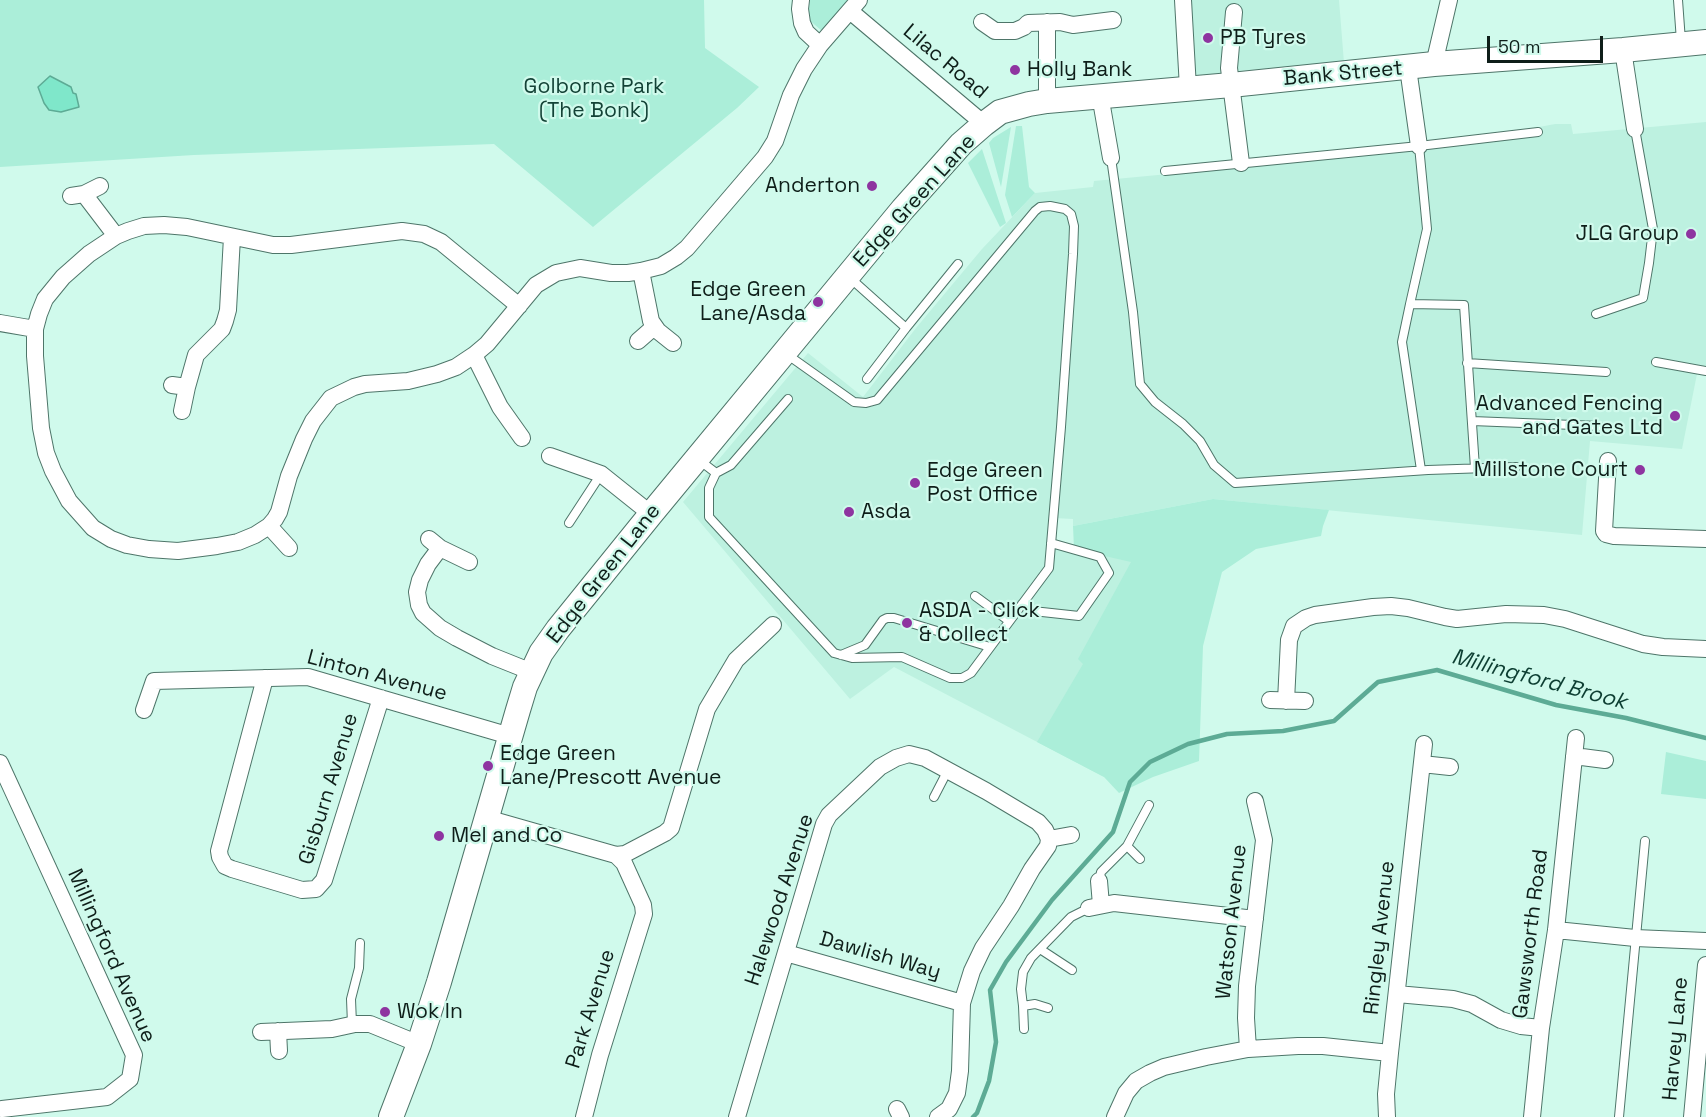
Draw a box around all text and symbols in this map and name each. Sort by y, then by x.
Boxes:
street label: Lilac Road [897,19,993,105]
scale bar [1490,24,1606,62]
place label: PB Tyres [1220,25,1306,51]
marker: PB Tyres [1201,31,1215,45]
text: 50 m [1498,35,1540,58]
street label: Bank Street [1282,56,1404,92]
place label: Holly Bank [1027,57,1132,83]
marker: Holly Bank [1008,63,1022,77]
park label: Golborne Park (The Bonk) [524,74,664,124]
street label: Edge Green Lane [849,129,981,273]
place label: Anderton [765,173,860,199]
marker: Anderton [865,179,879,193]
place label: JLG Group [1575,221,1679,247]
marker: JLG Group [1684,227,1698,241]
place label: Edge Green Lane/Asda [690,277,806,327]
marker: Edge Green Lane/Asda [811,295,825,309]
place label: Advanced Fencing and Gates Ltd [1476,391,1663,441]
marker: Advanced Fencing and Gates Ltd [1668,409,1682,423]
place label: Millstone Court [1474,457,1628,483]
place label: Edge Green Post Office [927,458,1043,508]
marker: Millstone Court [1633,463,1647,477]
marker: Edge Green Post Office [908,476,922,490]
street label: Edge Green Lane [542,499,666,649]
place label: Asda [861,499,911,525]
marker: Asda [842,505,856,519]
place label: ASDA - Click & Collect [919,598,1040,648]
marker: ASDA - Click & Collect [900,616,914,630]
water label: Millingford Brook [1449,644,1629,716]
street label: Linton Avenue [304,645,450,707]
street label: Gisburn Avenue [294,710,364,868]
place label: Edge Green Lane/Prescott Avenue [500,741,721,791]
marker: Edge Green Lane/Prescott Avenue [481,759,495,773]
street label: Halewood Avenue [740,811,820,989]
place label: Mel and Co [451,823,562,849]
marker: Mel and Co [432,829,446,843]
street label: Watson Avenue [1211,843,1253,1001]
street label: Gawsworth Road [1508,848,1554,1020]
street label: Ringley Avenue [1359,860,1401,1016]
street label: Millingford Avenue [61,865,161,1047]
street label: Dawlish Way [816,927,944,985]
street label: Park Avenue [561,946,621,1072]
street label: Harvey Lane [1658,976,1694,1102]
place label: Wok In [397,999,463,1025]
marker: Wok In [378,1005,392,1019]

